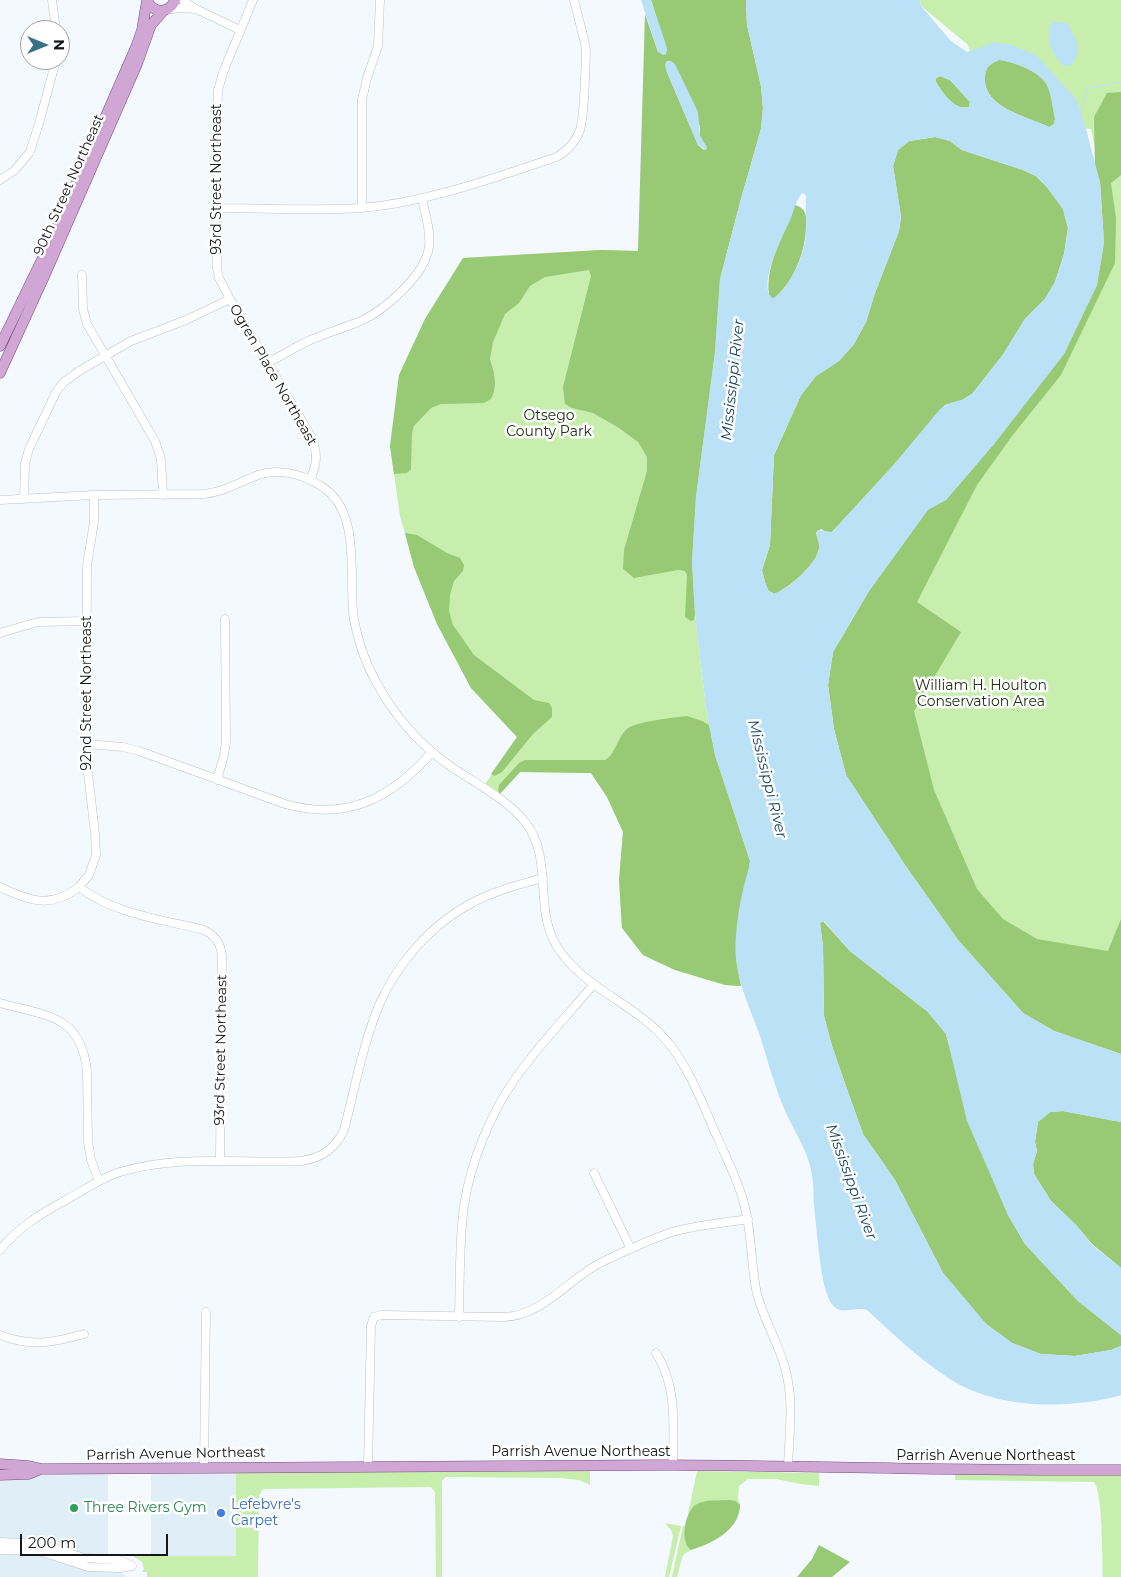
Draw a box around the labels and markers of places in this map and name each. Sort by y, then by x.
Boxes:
place label: Lefebvre's Carpet [231,1497,301,1530]
place label: Three Rivers Gym [84,1500,207,1516]
marker: Three Rivers Gym [68,1502,80,1514]
marker: Lefebvre's Carpet [215,1507,227,1519]

